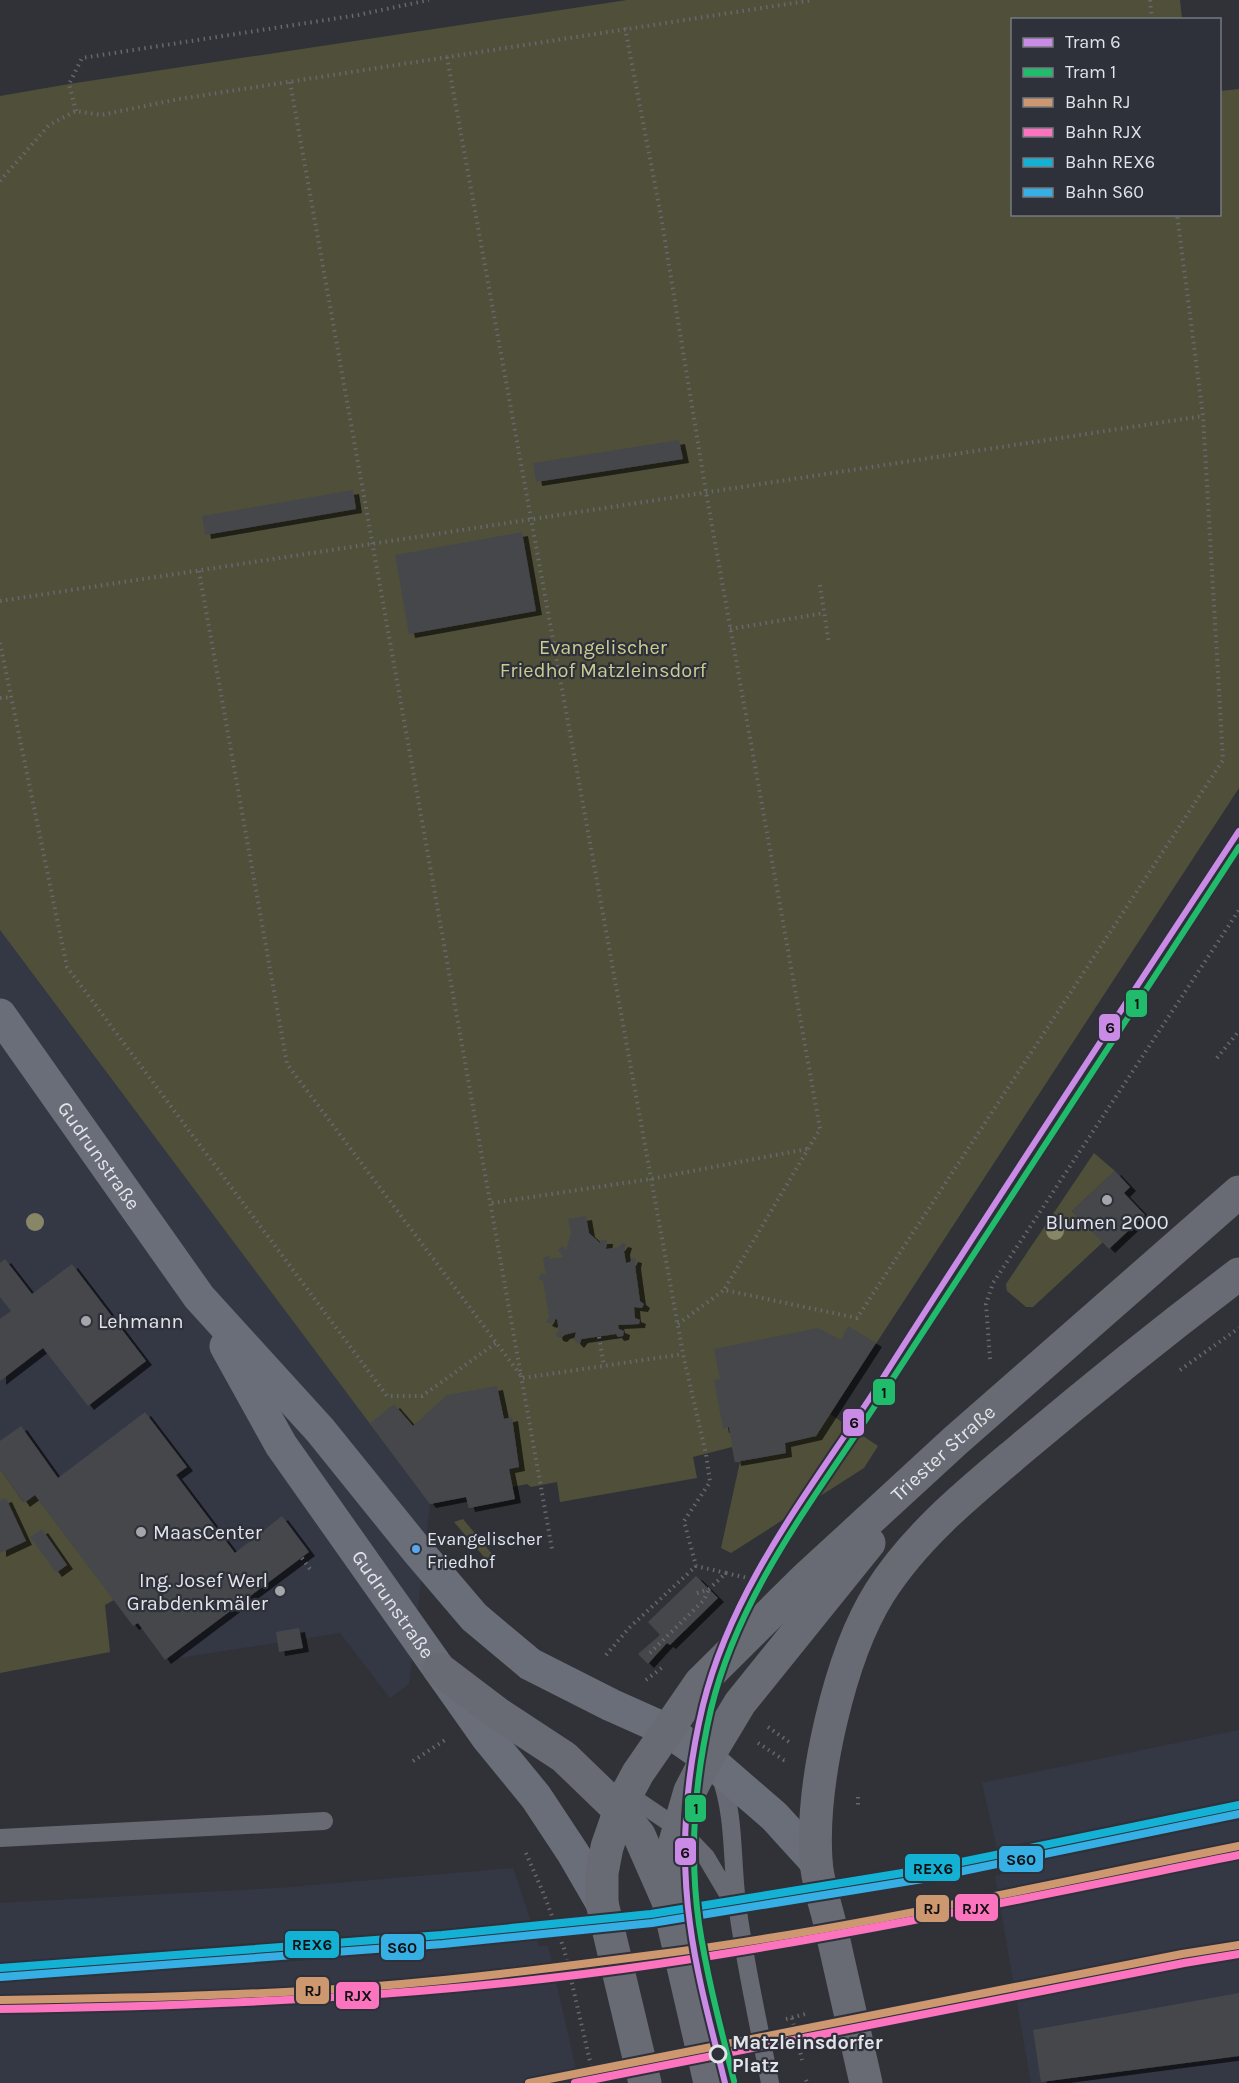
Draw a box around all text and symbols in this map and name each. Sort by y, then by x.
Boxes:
legend [1011,18,1221,216]
text: Tram 6 [1065,31,1121,53]
text: Tram 1 [1065,61,1116,83]
text: Bahn RJ [1065,91,1130,113]
text: Bahn RJX [1065,121,1142,143]
text: Bahn REX6 [1065,151,1155,173]
text: Bahn S60 [1065,181,1144,203]
park label: Evangelischer Friedhof Matzleinsdorf [500,636,706,682]
line badge: 1 [1125,989,1148,1018]
text: 1 [1134,994,1140,1013]
line badge: 6 [1098,1013,1121,1042]
text: 6 [1105,1018,1115,1037]
street label: Gudrunstraße [53,1097,145,1214]
marker: Blumen 2000 [1100,1193,1114,1207]
place label: Blumen 2000 [1045,1211,1169,1234]
place label: Lehmann [98,1310,184,1333]
marker: Lehmann [79,1314,93,1328]
line badge: 1 [872,1378,896,1406]
text: 1 [881,1383,887,1402]
street label: Triester Straße [886,1400,1000,1506]
line badge: 6 [842,1408,865,1437]
text: 6 [849,1413,859,1432]
place label: MaasCenter [153,1521,263,1544]
marker: MaasCenter [134,1525,148,1539]
place label: Evangelischer Friedhof [427,1528,543,1573]
marker: Evangelischer Friedhof [410,1543,422,1555]
street label: Gudrunstraße [347,1546,439,1663]
place label: Ing. Josef Werl Grabdenkmäler [127,1569,269,1615]
marker: Ing. Josef Werl Grabdenkmäler [273,1584,287,1598]
line badge: 1 [684,1794,707,1823]
text: 1 [693,1799,699,1818]
line badge: 6 [674,1837,697,1866]
text: 6 [680,1843,690,1862]
line badge: S60 [998,1845,1044,1873]
text: S60 [1006,1850,1036,1869]
line badge: REX6 [904,1853,961,1882]
text: REX6 [913,1859,953,1878]
line badge: RJX [954,1893,999,1922]
line badge: RJ [915,1894,950,1923]
text: RJ [923,1899,941,1918]
text: RJX [962,1899,990,1918]
line badge: REX6 [284,1930,340,1959]
line badge: S60 [380,1933,425,1961]
text: REX6 [292,1935,332,1954]
text: S60 [387,1938,417,1957]
line badge: RJ [295,1976,330,2005]
text: RJ [304,1981,322,2000]
line badge: RJX [335,1981,380,2010]
text: RJX [344,1986,372,2005]
place label: Matzleinsdorfer Platz [732,2031,883,2077]
marker: Matzleinsdorfer Platz [709,2045,727,2063]

